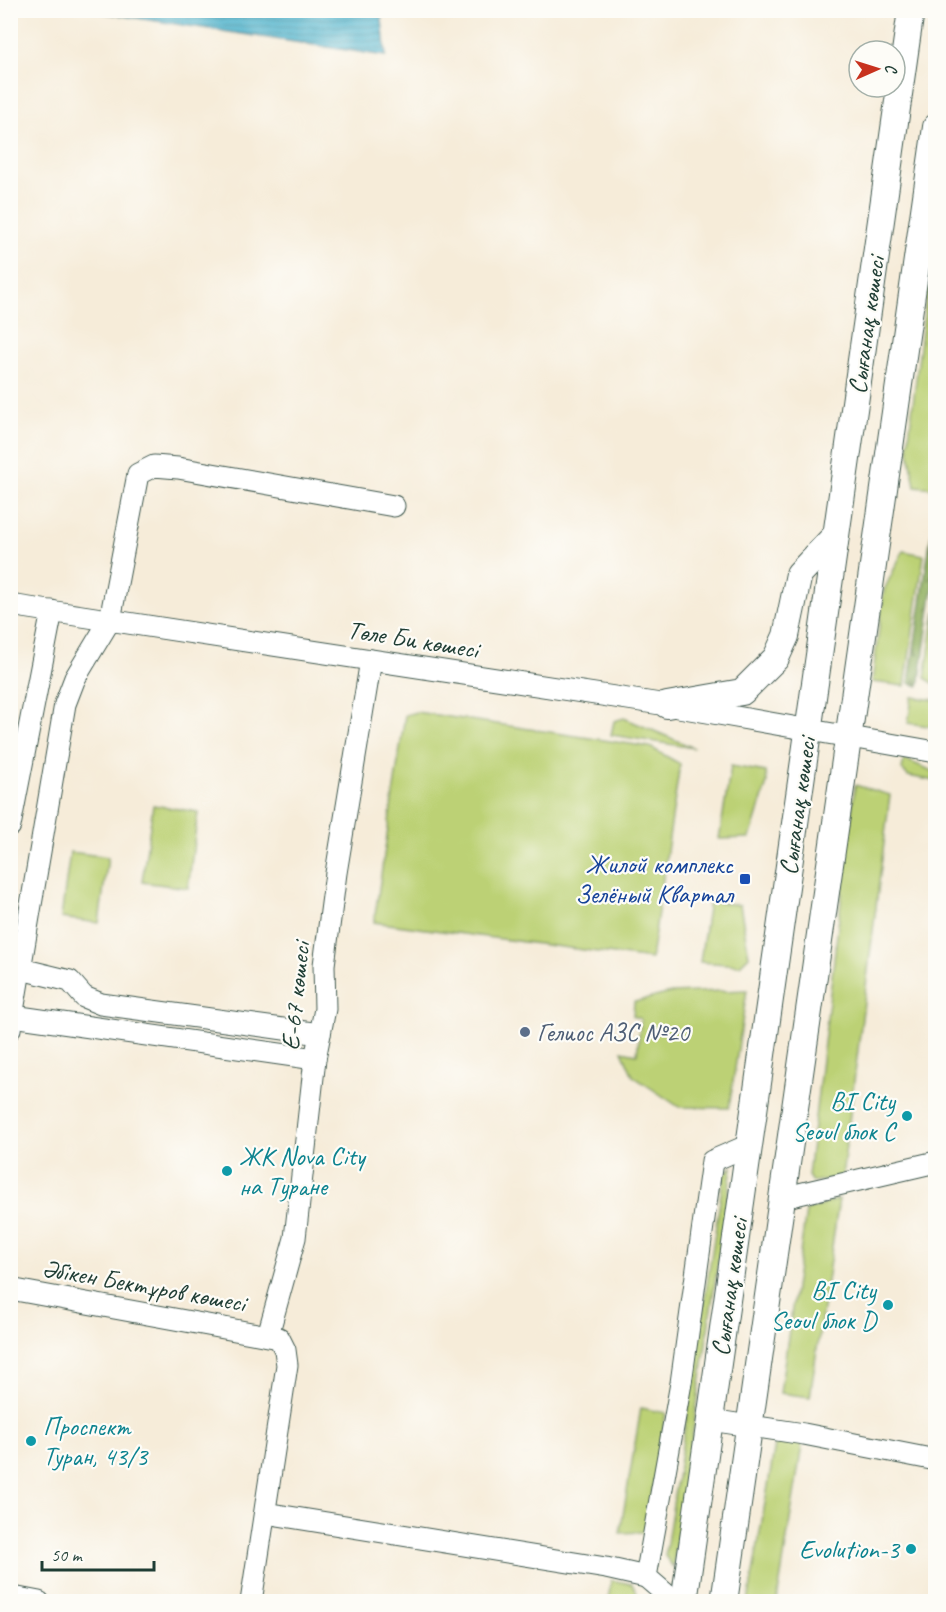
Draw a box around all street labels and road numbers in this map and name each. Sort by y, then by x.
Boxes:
street label: Сығанақ көшесі [841,251,893,396]
street label: Төле Би көшесі [345,613,484,667]
street label: Сығанақ көшесі [772,732,824,877]
street label: Е-67 көшесі [273,937,318,1052]
street label: Сығанақ көшесі [704,1213,756,1358]
street label: Әбікен Бектұров көшесі [40,1251,251,1320]

